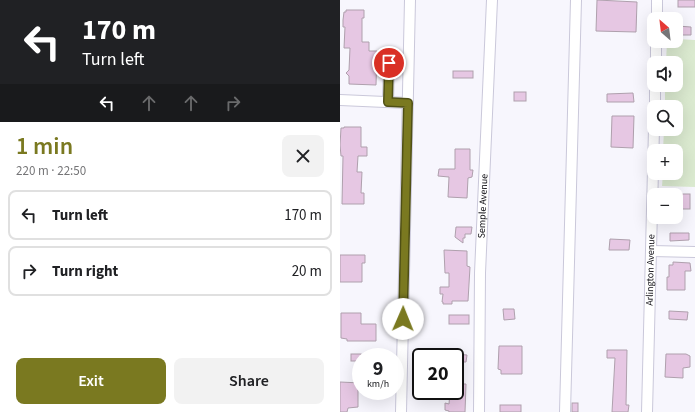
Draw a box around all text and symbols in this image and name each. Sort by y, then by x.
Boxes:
text: 170 m [82,10,156,50]
north arrow [647,12,683,48]
map controls [647,12,683,224]
icon: left [16,16,68,68]
pin [372,46,406,80]
text: Turn left [82,47,144,72]
icon: arrive [378,52,400,74]
button: sound [647,56,683,92]
icon: left [96,92,118,114]
icon: ahead [138,92,160,114]
icon: ahead [180,92,202,114]
icon: right [222,92,244,114]
button: search [647,100,683,136]
text: 1 min [16,129,73,164]
button: close [282,135,324,177]
button: + [647,144,683,180]
text: 220 m · 22:50 [16,162,86,180]
street label: Semple Avenue [475,173,491,239]
button: − [647,188,683,224]
icon: left [18,204,40,226]
text: Turn left [52,205,108,226]
text: 170 m [284,205,322,226]
street label: Arlington Avenue [643,234,658,306]
icon: right [18,260,40,282]
text: Turn right [52,261,118,282]
text: 20 m [292,261,322,282]
position arrow [382,298,424,340]
speed limit sign: 20 [412,348,464,400]
text: 9 [373,355,383,383]
button: Exit [16,358,166,404]
button: Share [174,358,324,404]
text: km/h [367,377,389,391]

